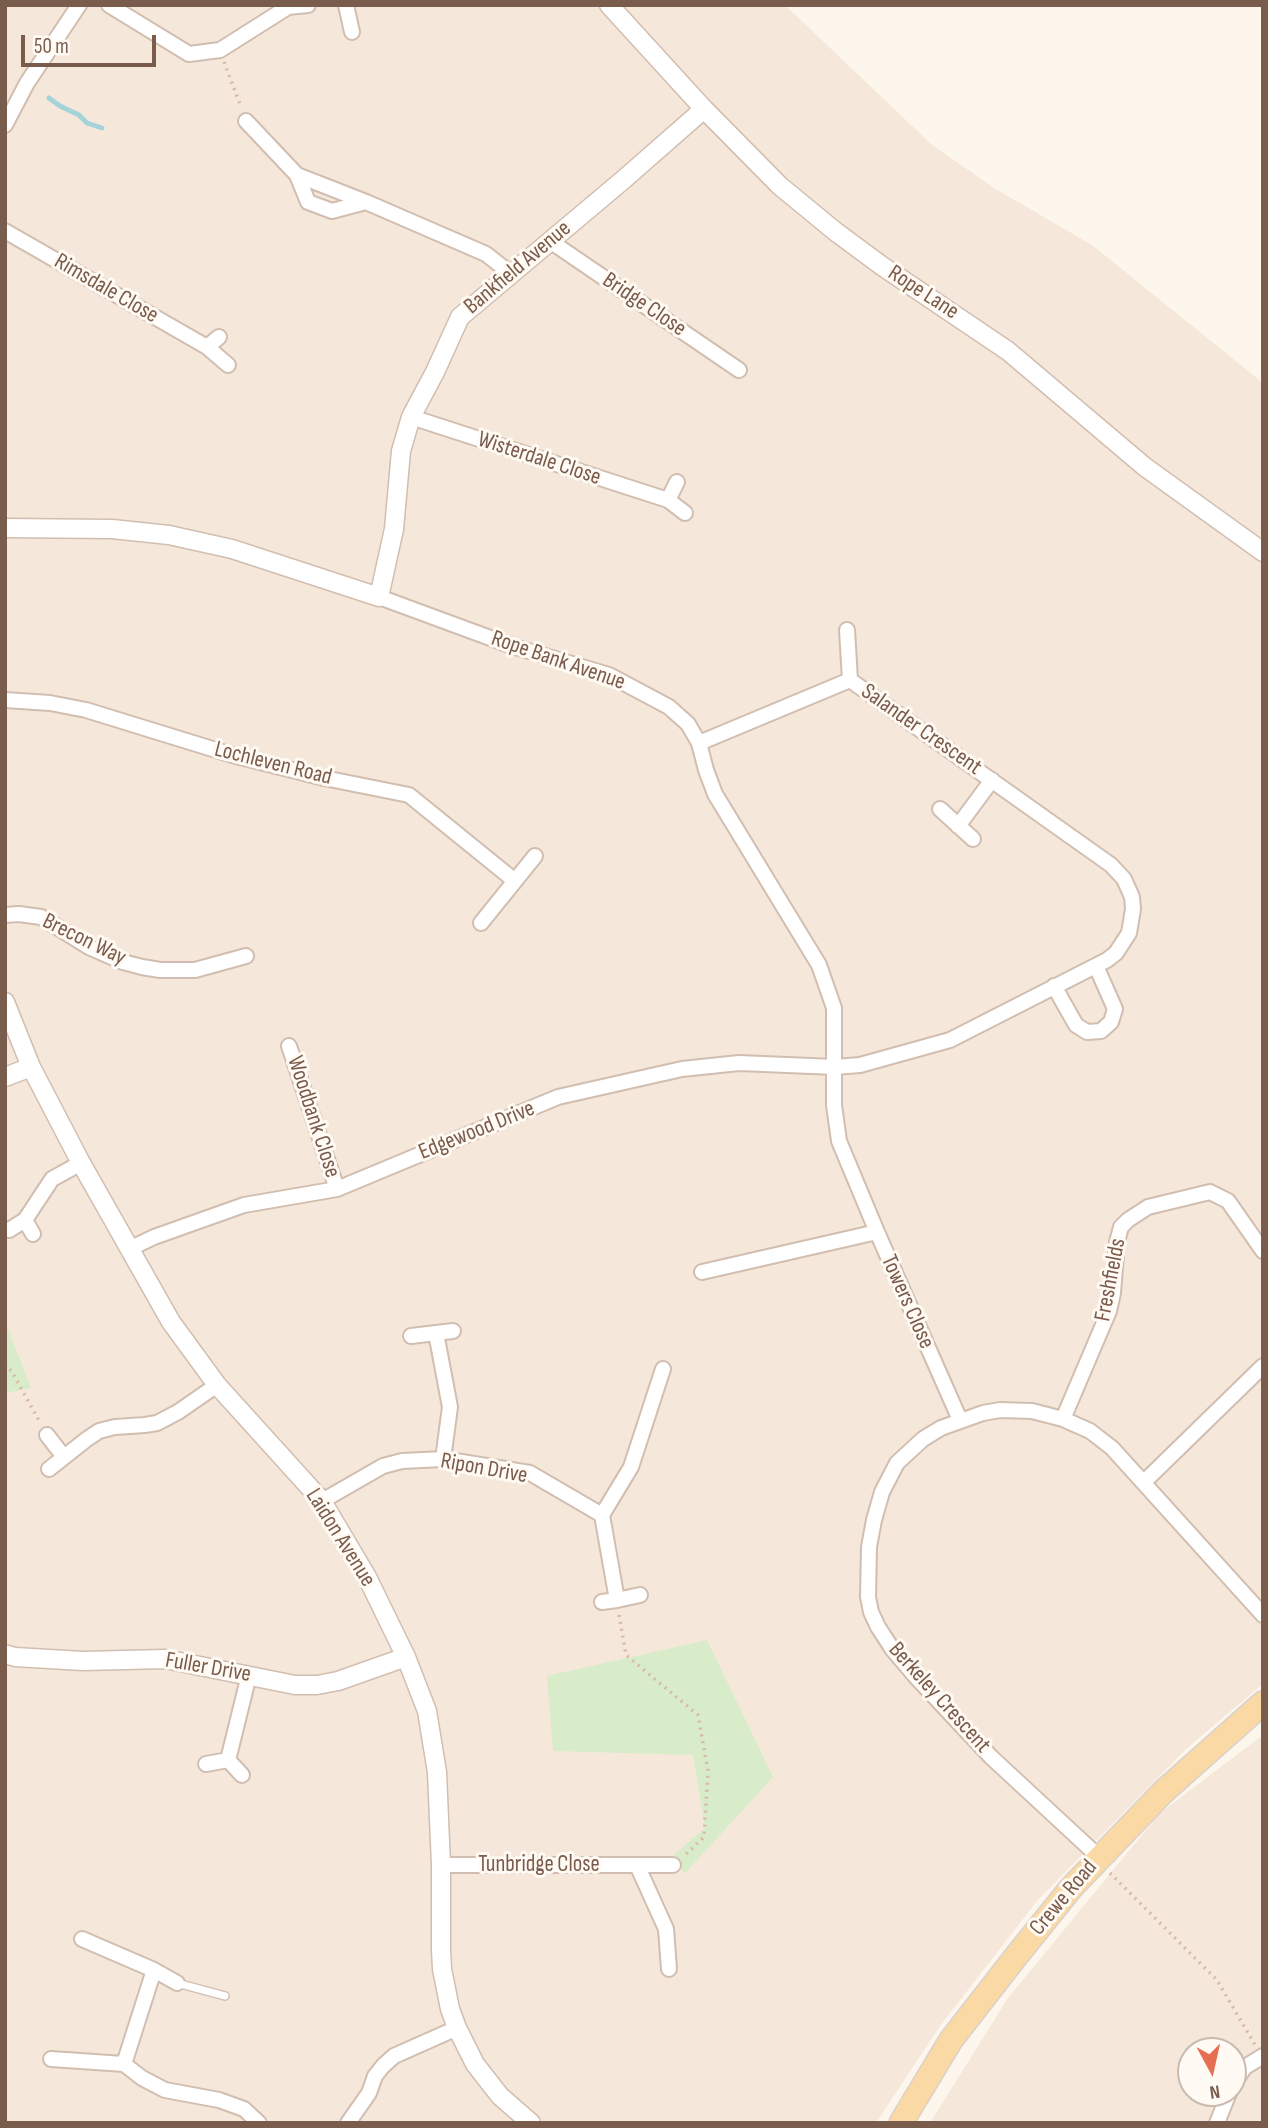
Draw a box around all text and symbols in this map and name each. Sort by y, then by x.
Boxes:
scale bar [24,21,159,65]
text: 50 m [34,34,69,59]
street label: Bankfield Avenue [459,215,577,321]
street label: Rimsdale Close [49,248,163,330]
street label: Rope Lane [882,260,964,326]
street label: Bridge Close [597,267,691,343]
street label: Wisterdale Close [474,426,604,492]
street label: Rope Bank Avenue [487,625,629,697]
street label: Salander Crescent [855,678,987,782]
street label: Lochleven Road [211,736,335,792]
street label: Brecon Way [38,908,130,972]
street label: Woodbank Close [280,1053,346,1181]
street label: Edgewood Drive [415,1095,539,1167]
street label: Freshfields [1089,1236,1133,1324]
street label: Towers Close [874,1251,940,1353]
street label: Ripon Drive [438,1448,530,1490]
street label: Laidon Avenue [299,1484,381,1592]
street label: Berkeley Crescent [882,1637,996,1759]
street label: Fuller Drive [163,1647,253,1689]
street label: Tunbridge Close [478,1851,600,1879]
street label: Crewe Road [1024,1854,1104,1942]
north arrow [1177,2037,1247,2107]
text: N [1208,2079,1221,2103]

